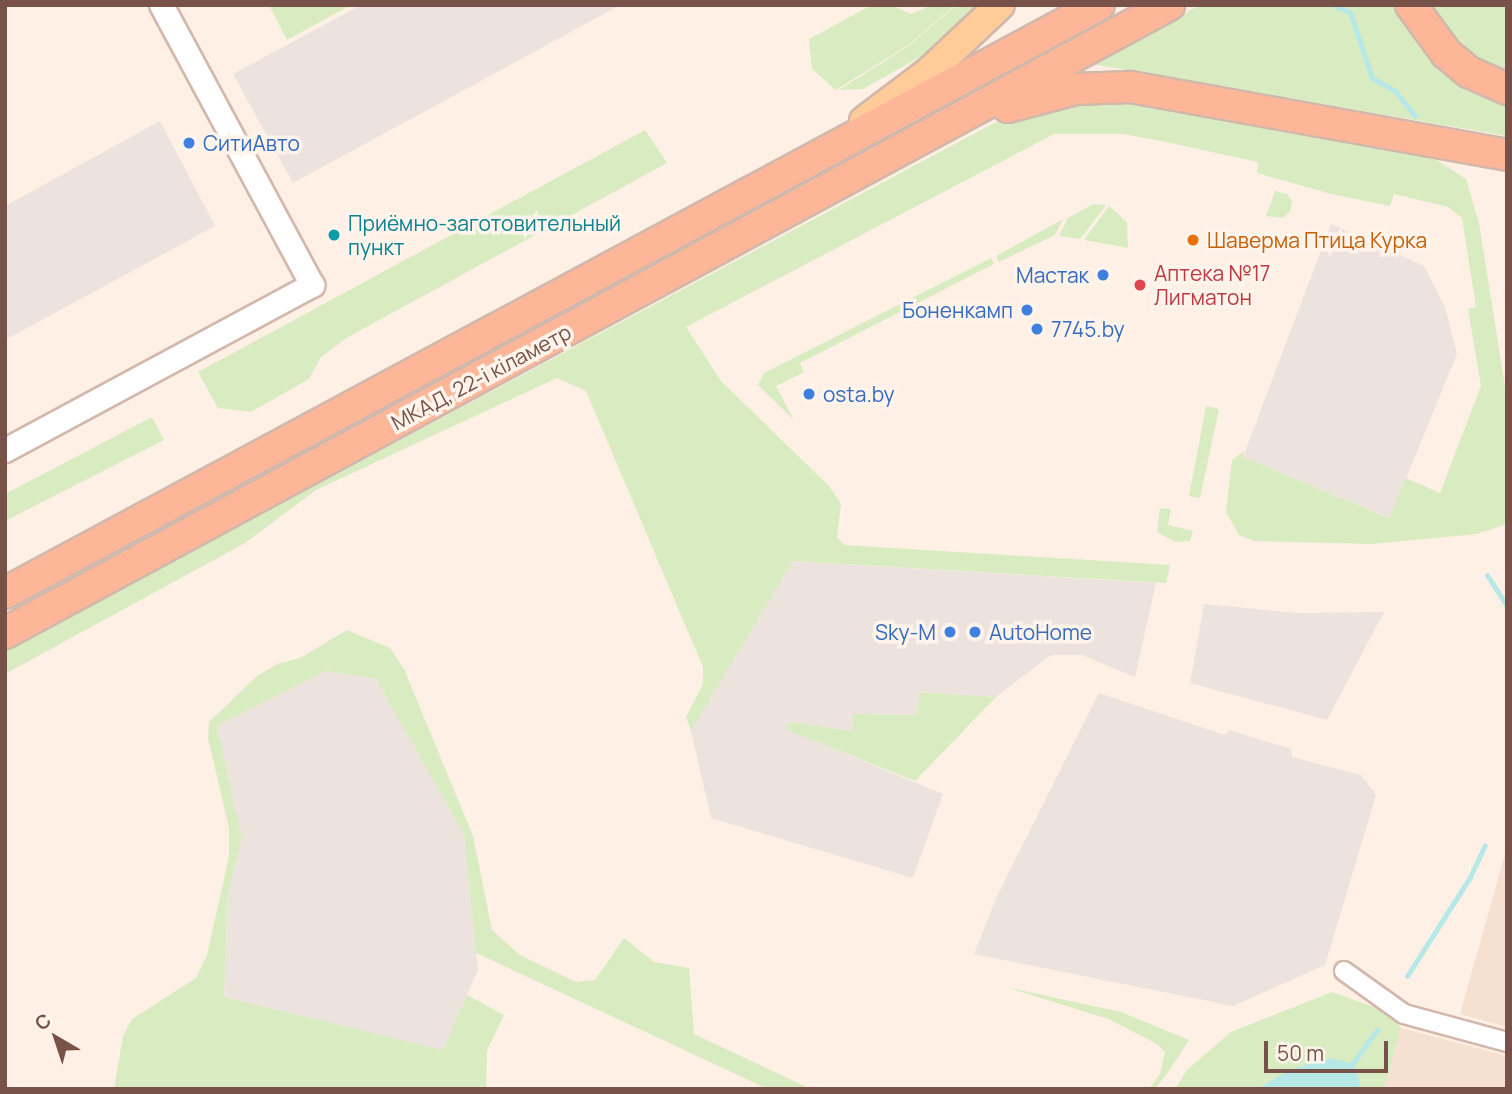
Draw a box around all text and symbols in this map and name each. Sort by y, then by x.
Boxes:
place label: СитиАвто [203,130,300,156]
marker: СитиАвто [181,135,197,151]
place label: Приёмно-заготовительный пункт [348,210,621,260]
marker: Приёмно-заготовительный пункт [326,227,342,243]
place label: Шаверма Птица Курка [1207,227,1427,253]
marker: Шаверма Птица Курка [1185,232,1201,248]
place label: Аптека №17 Лигматон [1154,260,1270,310]
place label: Мастак [1016,262,1089,288]
marker: Мастак [1095,267,1111,283]
marker: Аптека №17 Лигматон [1132,277,1148,293]
place label: Боненкамп [902,297,1013,323]
marker: Боненкамп [1019,302,1035,318]
place label: 7745.by [1051,316,1125,342]
street label: МКАД, 22-і кіламетр [387,319,575,435]
marker: 7745.by [1029,321,1045,337]
place label: osta.by [823,381,895,407]
marker: osta.by [801,386,817,402]
place label: Sky-M [875,619,936,645]
place label: AutoHome [989,619,1092,645]
marker: Sky-M [942,624,958,640]
marker: AutoHome [967,624,983,640]
north arrow [21,1003,91,1073]
text: С [29,1007,56,1036]
scale bar [1267,1028,1391,1072]
text: 50 m [1277,1039,1324,1067]

